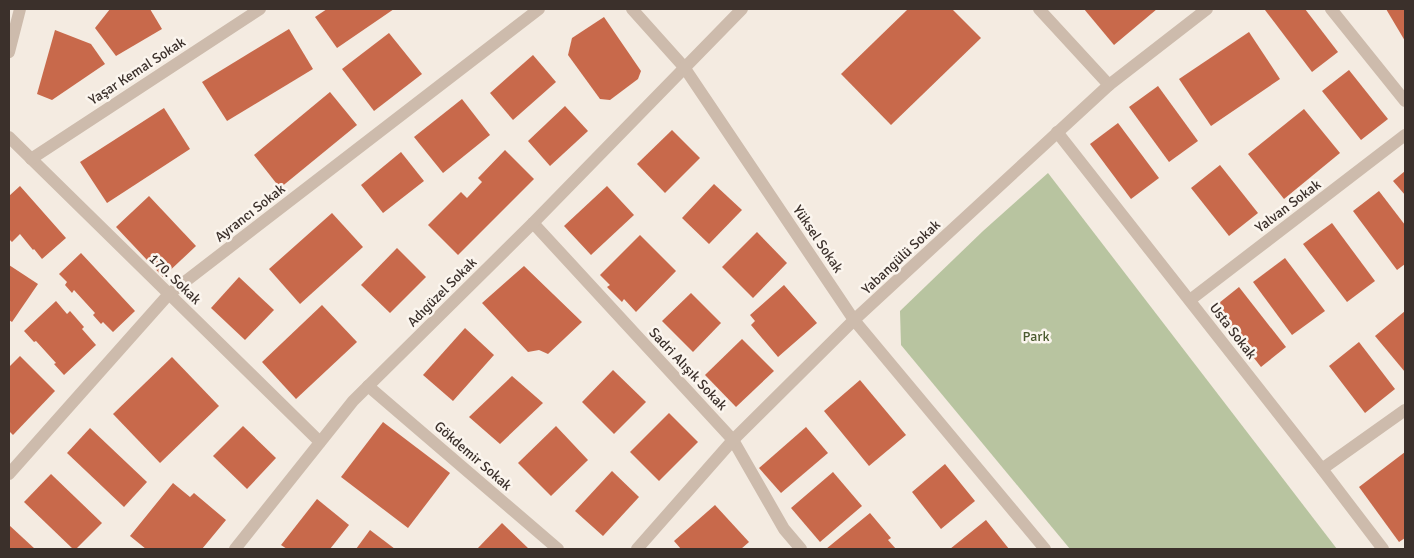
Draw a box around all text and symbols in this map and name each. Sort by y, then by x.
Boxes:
street label: Yaşar Kemal Sokak [86,33,188,109]
street label: Yalvan Sokak [1252,176,1324,236]
street label: Ayrancı Sokak [211,180,289,246]
street label: Yüksel Sokak [789,202,847,276]
street label: Yabangülü Sokak [858,216,944,298]
street label: 170. Sokak [145,250,205,308]
street label: Adıgüzel Sokak [404,254,480,330]
street label: Usta Sokak [1206,300,1260,362]
street label: Sadri Alışık Sokak [645,324,731,414]
park label: Park [1023,328,1049,345]
street label: Gökdemir Sokak [431,418,515,494]

